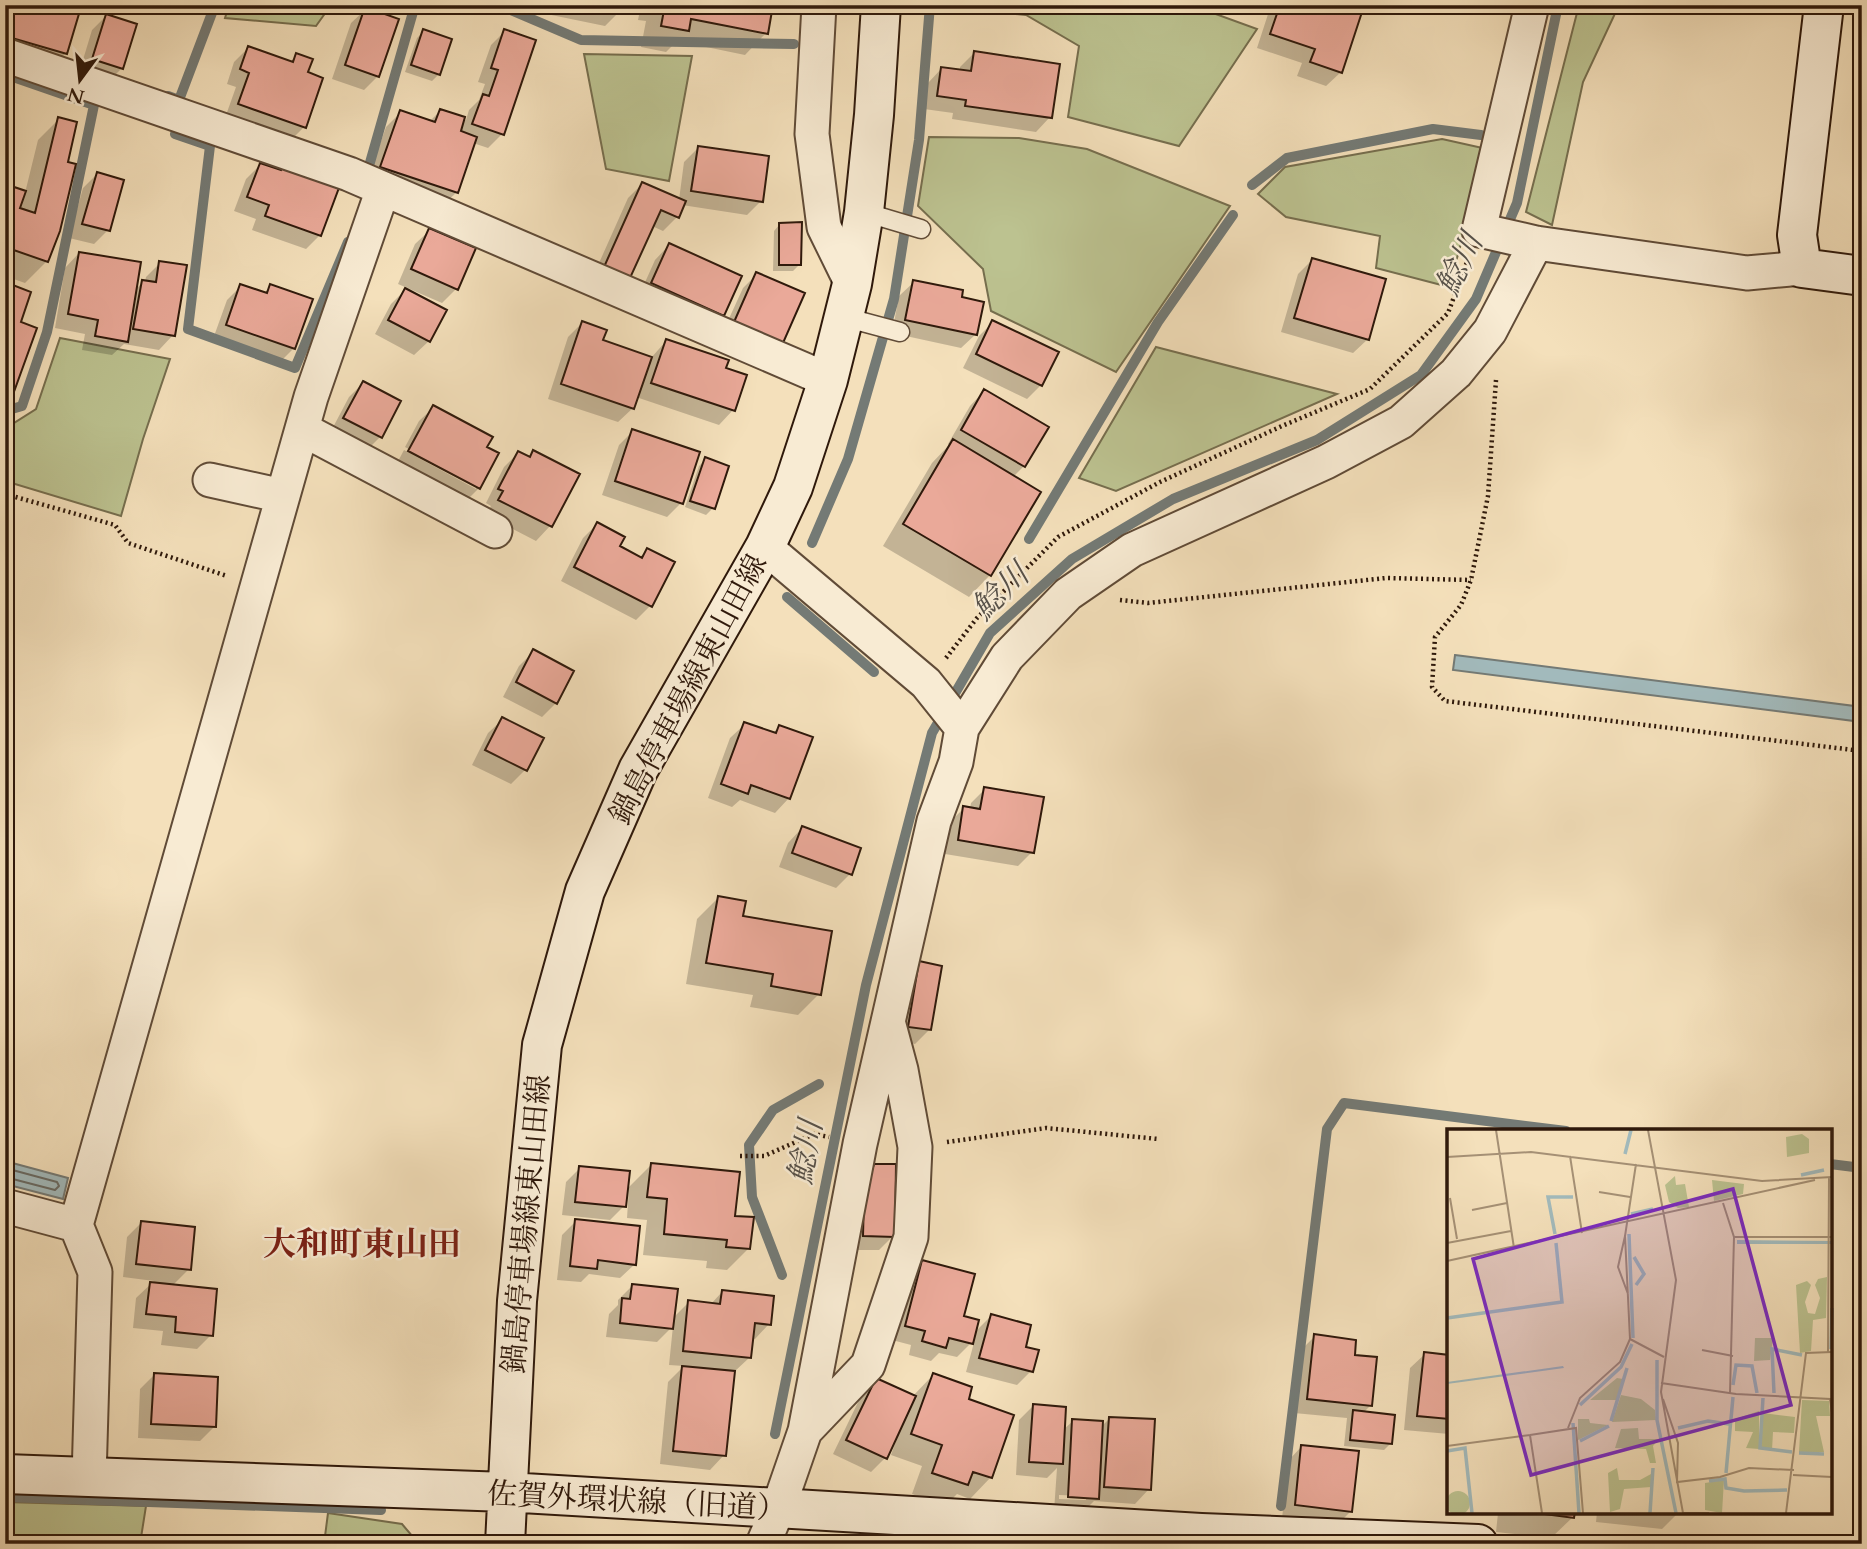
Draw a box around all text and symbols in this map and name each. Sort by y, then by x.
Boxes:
north arrow [46,46,116,116]
text: N [64,81,87,110]
water label: 鯰川 [1426,223,1495,303]
street label: 鍋島停車場線東山田線 [600,547,777,831]
water label: 鯰川 [962,552,1041,630]
street label: 鍋島停車場線東山田線 [493,1073,560,1375]
water label: 鯰川 [778,1114,834,1188]
inset map [1447,1129,1832,1514]
district label: 大和町東山田 [263,1222,461,1267]
street label: 佐賀外環状線（旧道） [486,1473,788,1530]

